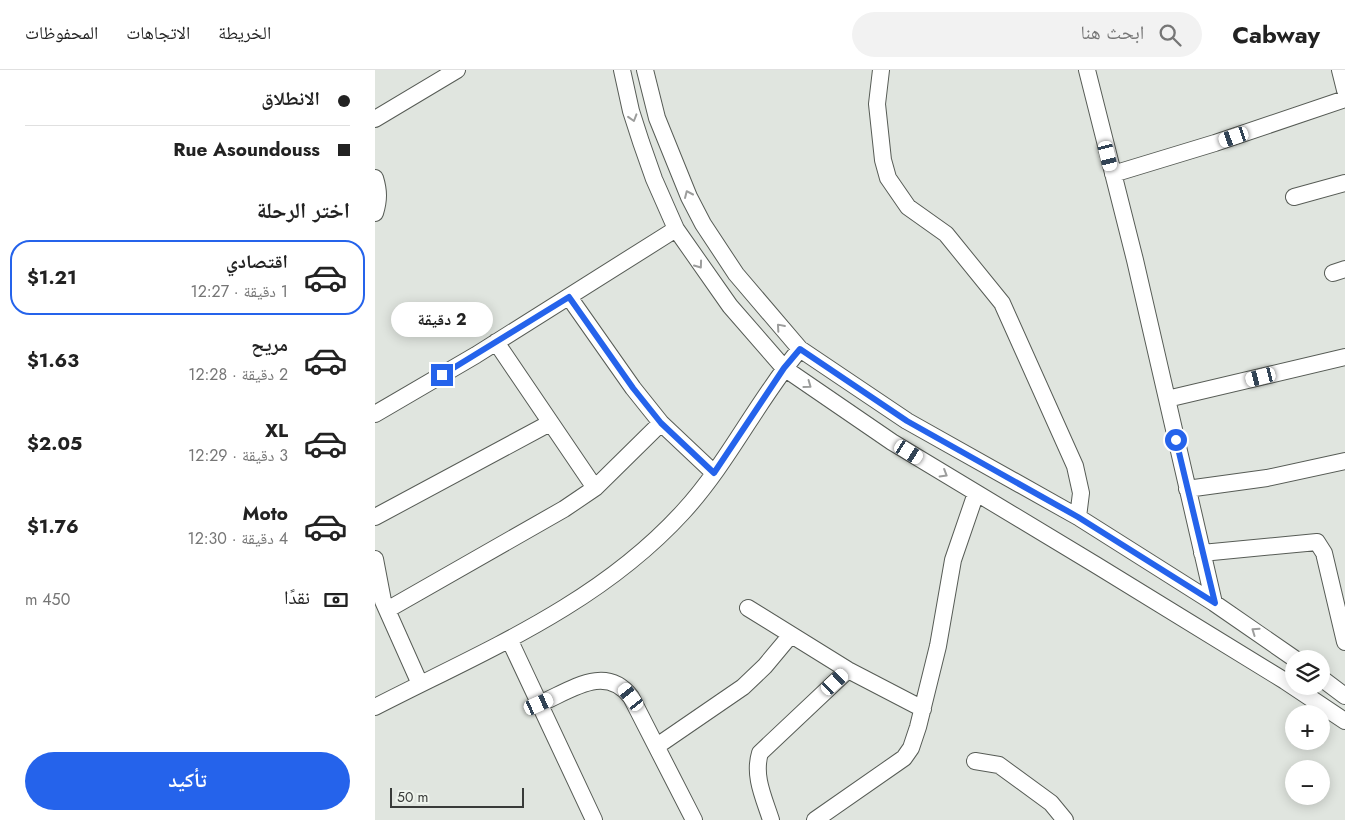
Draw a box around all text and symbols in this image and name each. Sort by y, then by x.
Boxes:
search box [852,12,1202,57]
text: Cabway [1232,17,1320,52]
text: ابحث هنا [1081,19,1144,46]
text: المحفوظات [25,20,98,46]
text: الاتجاهات [126,20,190,46]
text: الخريطة [218,20,271,46]
icon: search [1156,21,1184,49]
text: الانطلاق [261,85,320,112]
one-way arrow [628,113,638,121]
car [1217,125,1250,149]
text: Rue Asoundouss [173,136,320,163]
car [1097,140,1118,172]
one-way arrow [684,190,695,199]
text: اختر الرحلة [257,194,350,226]
text: اقتصادي [226,248,288,275]
icon: car [303,255,348,300]
one-way arrow [693,259,702,269]
text: $1.21 [27,264,77,291]
text: 1 دقيقة · 12:27 [190,280,288,303]
callout: 2 دقيقة [391,302,493,338]
text: 2 دقيقة [418,308,466,331]
one-way arrow [777,324,786,333]
text: مريح [251,331,288,358]
icon: car [303,338,348,383]
text: $1.63 [27,347,79,374]
text: 2 دقيقة · 12:28 [188,363,288,386]
route end [431,364,453,386]
car [1244,366,1277,388]
one-way arrow [802,379,811,388]
text: XL [265,417,288,444]
icon: car [303,421,348,466]
route start [1165,429,1187,451]
text: $2.05 [27,430,82,457]
car [892,438,925,466]
text: 3 دقيقة · 12:29 [188,444,288,467]
one-way arrow [938,467,947,477]
text: Moto [243,500,288,527]
icon: car [303,504,348,549]
text: $1.76 [27,513,79,540]
text: 4 دقيقة · 12:30 [187,527,288,550]
text: نقدًا [284,584,310,611]
icon: cash [322,586,350,614]
text: 450 m [25,588,70,611]
one-way arrow [1251,628,1261,637]
map controls [1285,650,1330,805]
button: layers [1285,650,1330,695]
car [818,666,851,698]
car [615,681,646,713]
car [522,691,555,717]
button: + [1285,705,1330,750]
button: تأكيد [25,752,350,810]
button: − [1285,760,1330,805]
scale bar [390,785,524,808]
text: 50 m [397,787,428,807]

